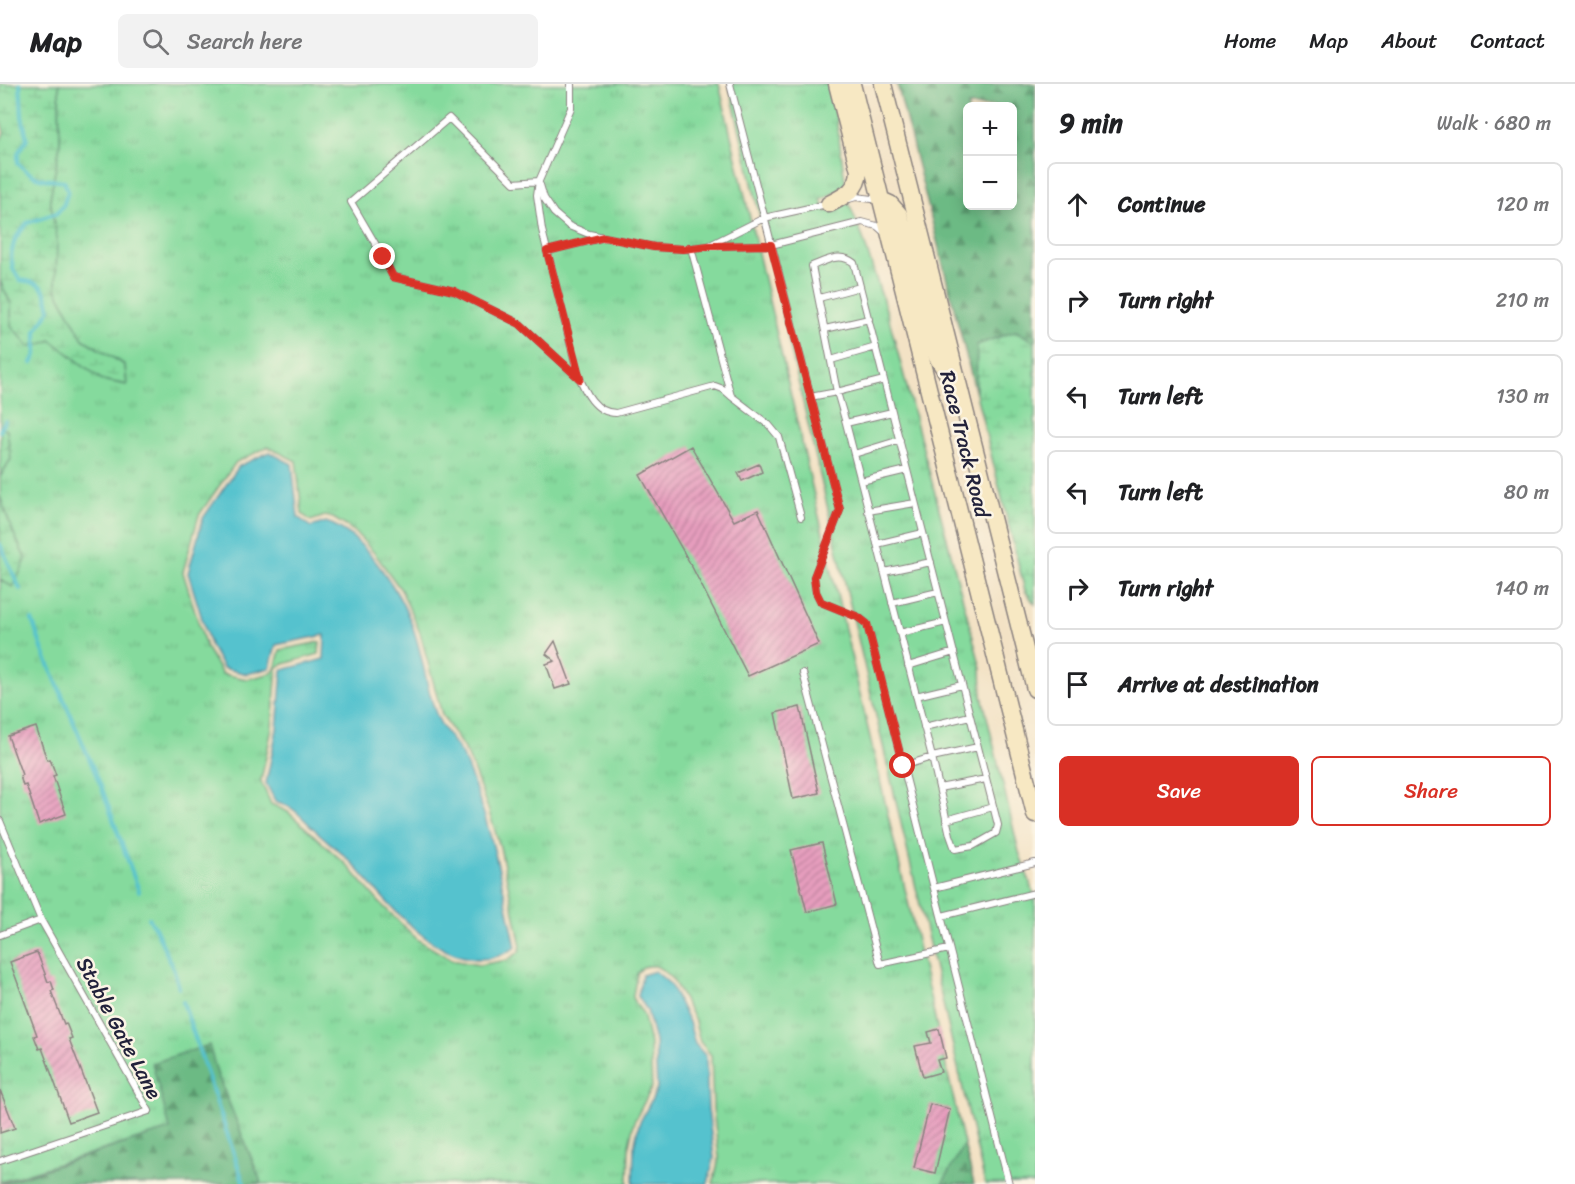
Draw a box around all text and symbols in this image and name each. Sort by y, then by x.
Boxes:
search box [118,14,538,68]
text: Map [30,17,82,66]
text: Search here [187,22,303,61]
text: Home [1224,22,1276,60]
text: Map [1309,22,1348,60]
text: About [1381,22,1438,60]
text: Contact [1471,22,1545,60]
icon: search [139,25,172,58]
text: 9 min [1059,100,1123,146]
map controls [963,102,1017,210]
button: + [963,102,1017,156]
text: Walk · 680 m [1437,106,1551,141]
button: − [963,156,1017,210]
text: Continue [1118,185,1206,224]
text: 120 m [1496,187,1549,222]
icon: ahead [1061,188,1094,221]
route end [369,243,395,269]
text: Turn right [1118,281,1213,320]
text: 210 m [1496,283,1549,318]
icon: right [1061,284,1094,317]
street label: Race Track Road [928,366,1002,523]
text: Turn left [1118,377,1203,416]
text: 130 m [1496,379,1549,414]
icon: left [1061,380,1094,413]
text: Turn left [1118,473,1203,512]
text: 80 m [1504,475,1549,510]
icon: left [1061,476,1094,509]
text: Turn right [1118,569,1213,608]
text: 140 m [1495,571,1549,606]
icon: right [1061,572,1094,605]
text: Arrive at destination [1118,665,1319,704]
icon: arrive [1061,668,1094,701]
route start [889,752,915,778]
button: Save [1059,756,1299,826]
button: Share [1311,756,1551,826]
street label: Stable Gate Lane [65,950,173,1106]

